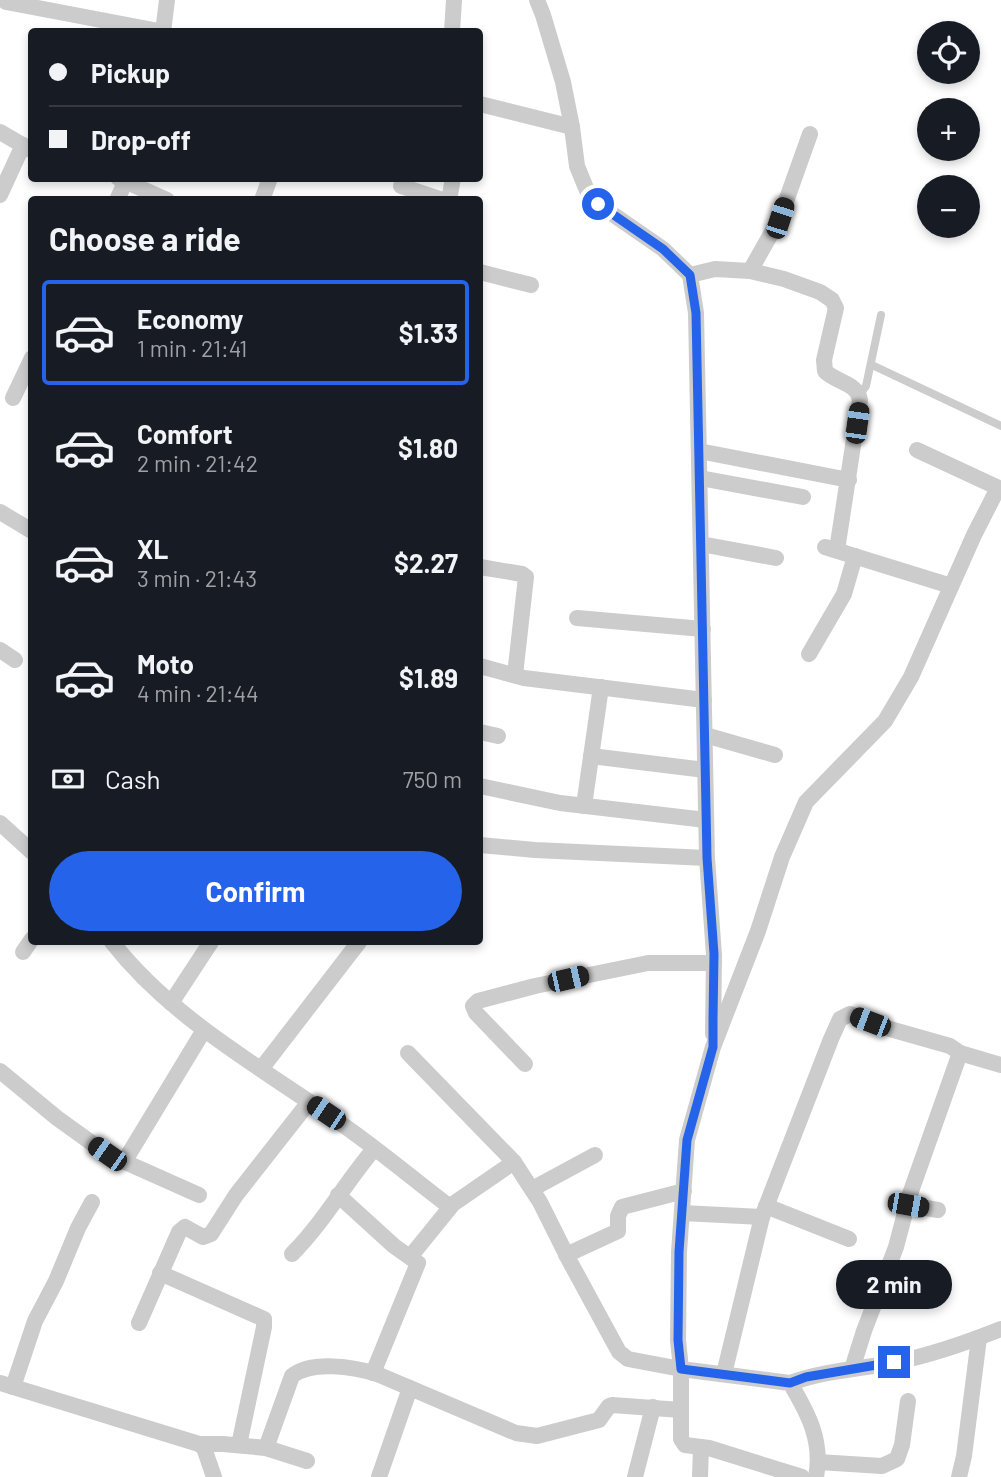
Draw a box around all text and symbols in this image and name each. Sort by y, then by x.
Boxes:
map controls [917,21,980,238]
button: locate [917,21,980,84]
text: Pickup [91,57,170,88]
button: + [917,98,980,161]
text: Drop-off [91,124,191,155]
button: − [917,175,980,238]
route start [582,188,614,220]
car [764,195,797,241]
text: Choose a ride [49,219,241,257]
icon: car [53,301,116,364]
text: Economy [137,303,243,334]
text: $1.33 [399,317,458,348]
text: 1 min · 21:41 [137,334,247,362]
car [844,401,871,445]
icon: car [53,416,116,479]
text: Comfort [137,418,233,449]
text: $1.80 [398,432,458,463]
text: 2 min · 21:42 [137,449,258,477]
icon: car [53,531,116,594]
text: XL [137,533,168,564]
text: $2.27 [394,547,458,578]
text: 3 min · 21:43 [137,564,257,592]
icon: car [53,646,116,709]
text: Moto [137,648,194,679]
text: $1.89 [399,662,458,693]
text: 4 min · 21:44 [137,679,259,707]
icon: cash [49,760,87,798]
text: Cash [105,763,160,794]
text: 750 m [403,765,462,793]
button: Confirm [49,851,462,931]
car [546,964,591,994]
car [847,1005,894,1039]
car [303,1093,350,1133]
car [84,1133,131,1175]
car [886,1191,931,1219]
callout: 2 min [836,1260,952,1310]
text: 2 min [866,1270,922,1298]
route end [878,1346,910,1378]

